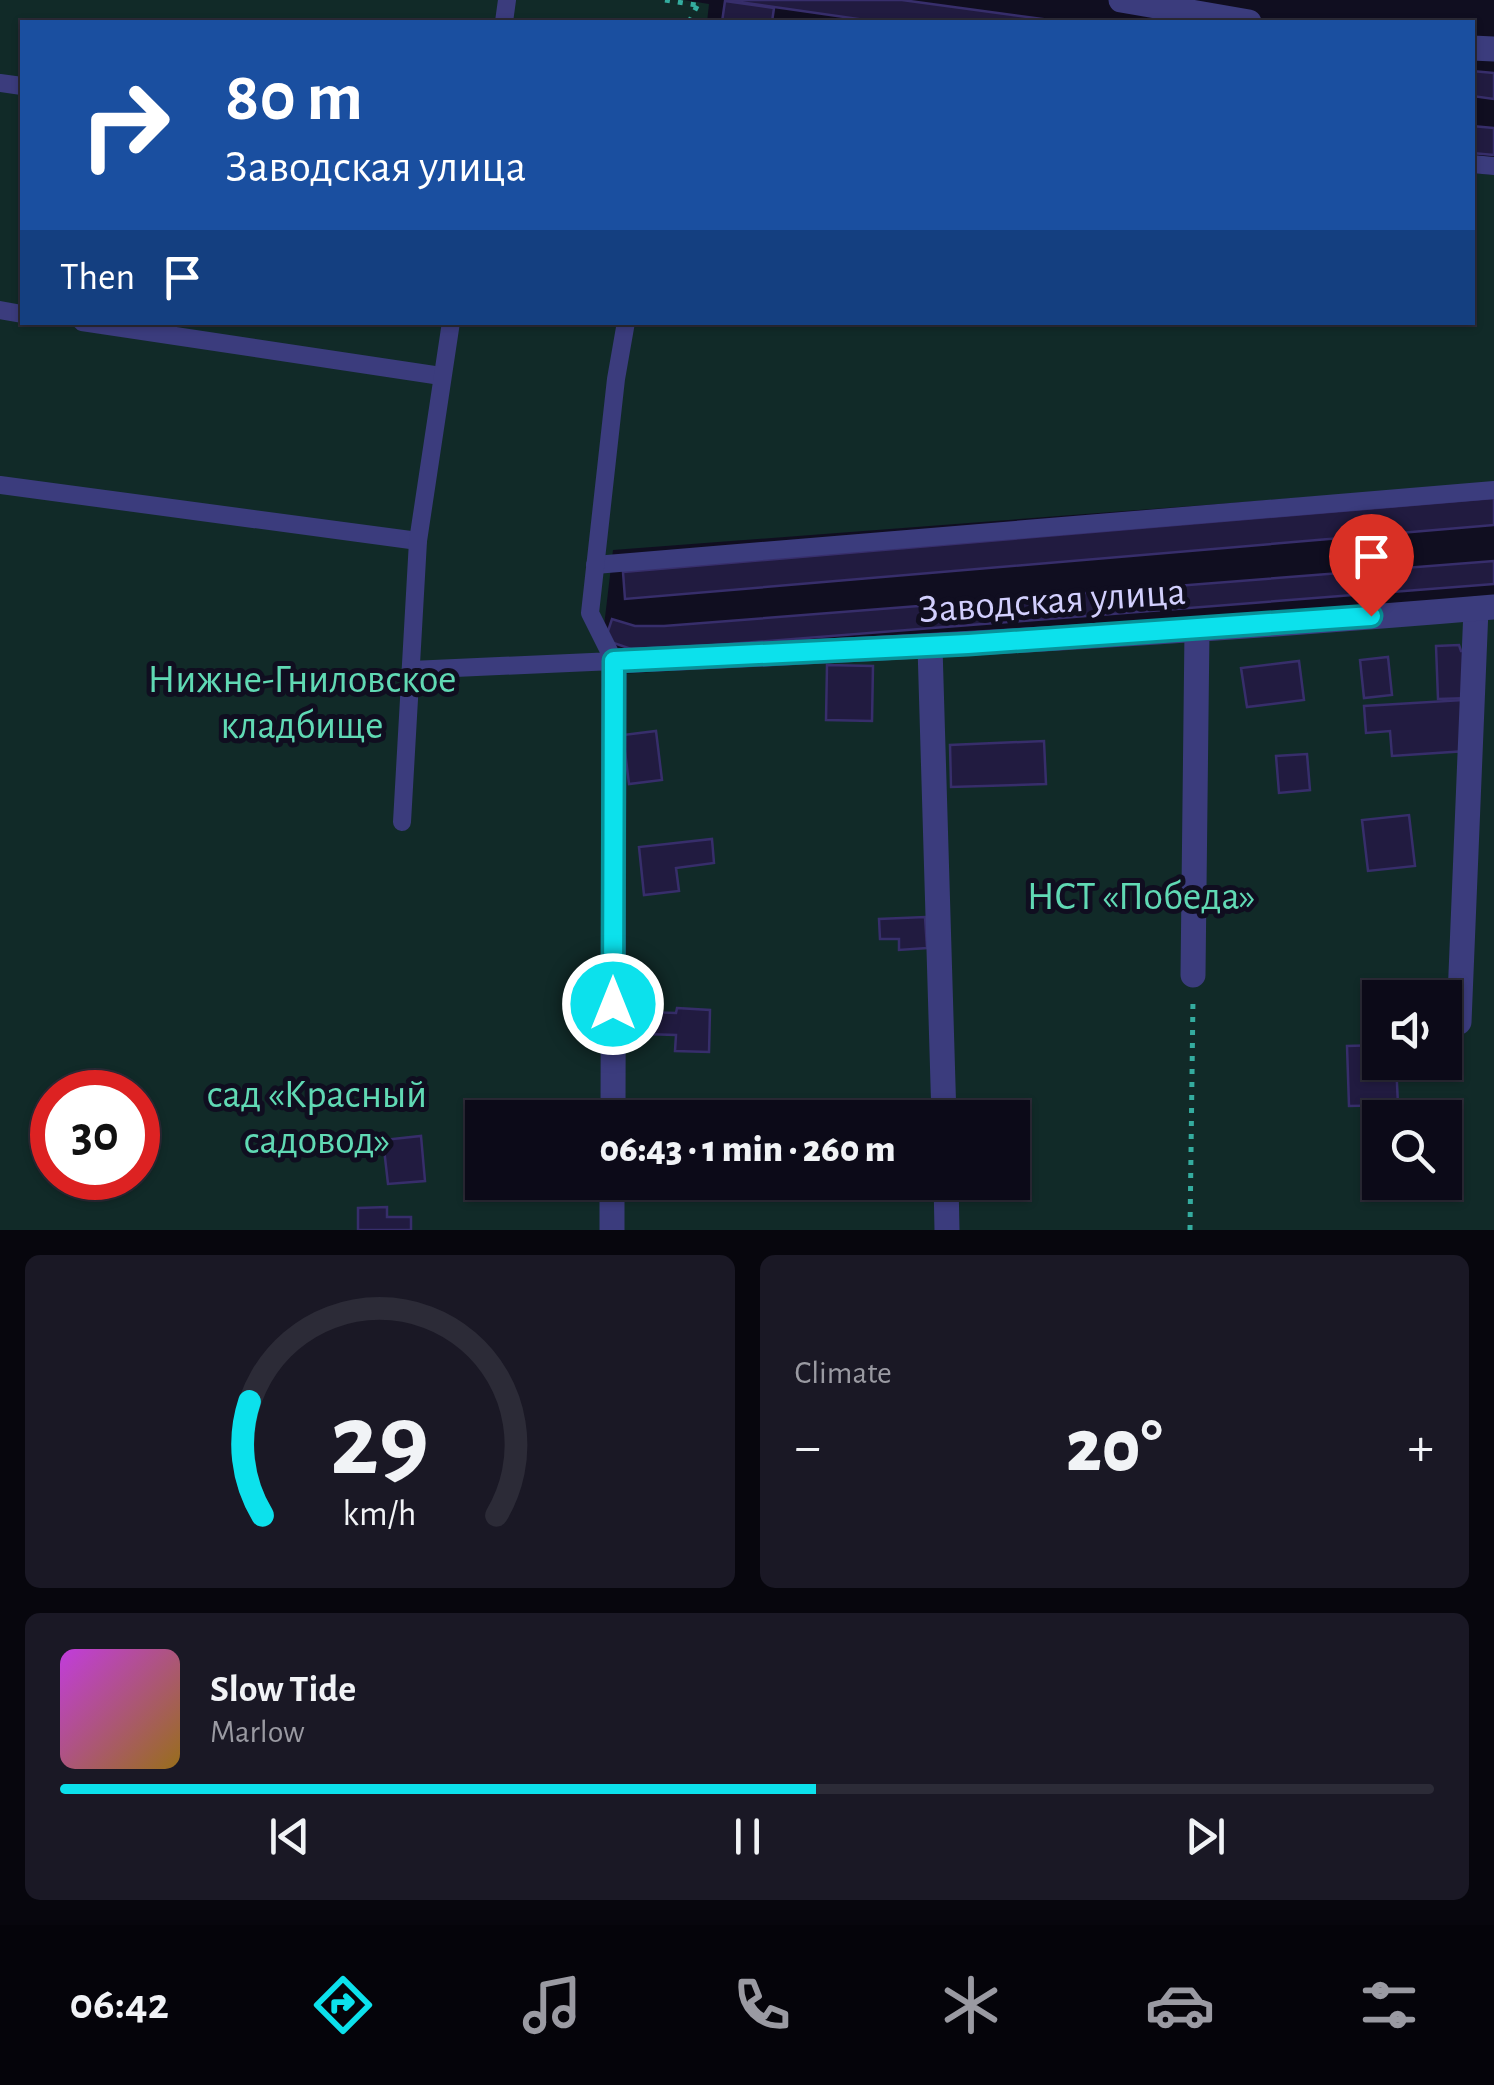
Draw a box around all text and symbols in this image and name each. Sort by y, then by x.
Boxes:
icon: right [60,60,190,190]
text: 80 m [225,63,363,133]
text: Заводская улица [225,145,526,190]
icon: arrive [155,250,210,305]
text: Then [60,259,135,297]
pin [1329,514,1414,617]
icon: arrive [1344,529,1399,584]
street label: Заводская улица [917,572,1187,630]
park label: Нижне-Гниловское кладбище [147,660,457,746]
park label: НСТ «Победа» [1026,877,1256,917]
position arrow [561,952,665,1056]
map controls [1362,980,1462,1200]
button: sound [1362,980,1462,1080]
speed limit sign: 30 [30,1070,160,1200]
park label: сад «Красный садовод» [207,1075,427,1161]
button: search [1362,1100,1462,1200]
text: 06:43 · 1 min · 260 m [599,1131,896,1169]
text: Climate [795,1357,892,1389]
text: 29 [330,1390,429,1494]
text: 20° [1066,1410,1163,1485]
text: − [795,1420,821,1475]
text: + [1408,1420,1434,1475]
text: km/h [343,1496,417,1532]
text: Slow Tide [210,1671,356,1709]
text: Marlow [210,1716,305,1748]
icon: previous [262,1809,317,1864]
icon: pause [720,1809,775,1864]
icon: next [1178,1809,1233,1864]
icon: directions [308,1970,378,2040]
icon: music [517,1970,587,2040]
icon: phone [727,1970,797,2040]
icon: climate [936,1970,1006,2040]
icon: car [1145,1970,1215,2040]
icon: filters [1354,1970,1424,2040]
text: 06:42 [70,1982,169,2027]

